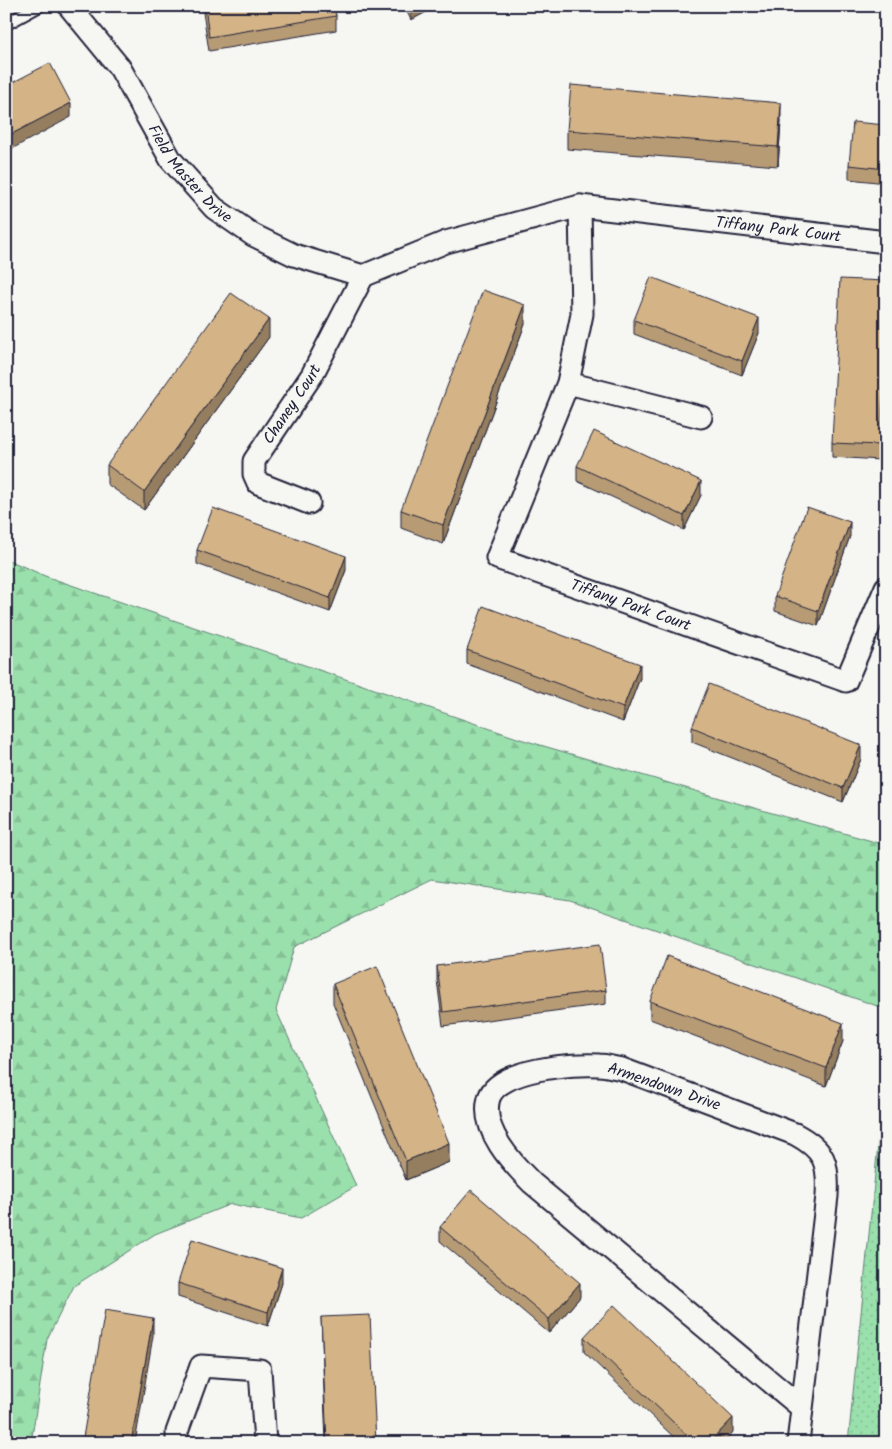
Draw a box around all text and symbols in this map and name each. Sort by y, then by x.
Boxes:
street label: Field Master Drive [141,120,237,229]
street label: Tiffany Park Court [714,210,843,249]
street label: Chaney Court [256,359,328,449]
street label: Tiffany Park Court [567,572,695,638]
street label: Armendown Drive [604,1056,724,1118]

